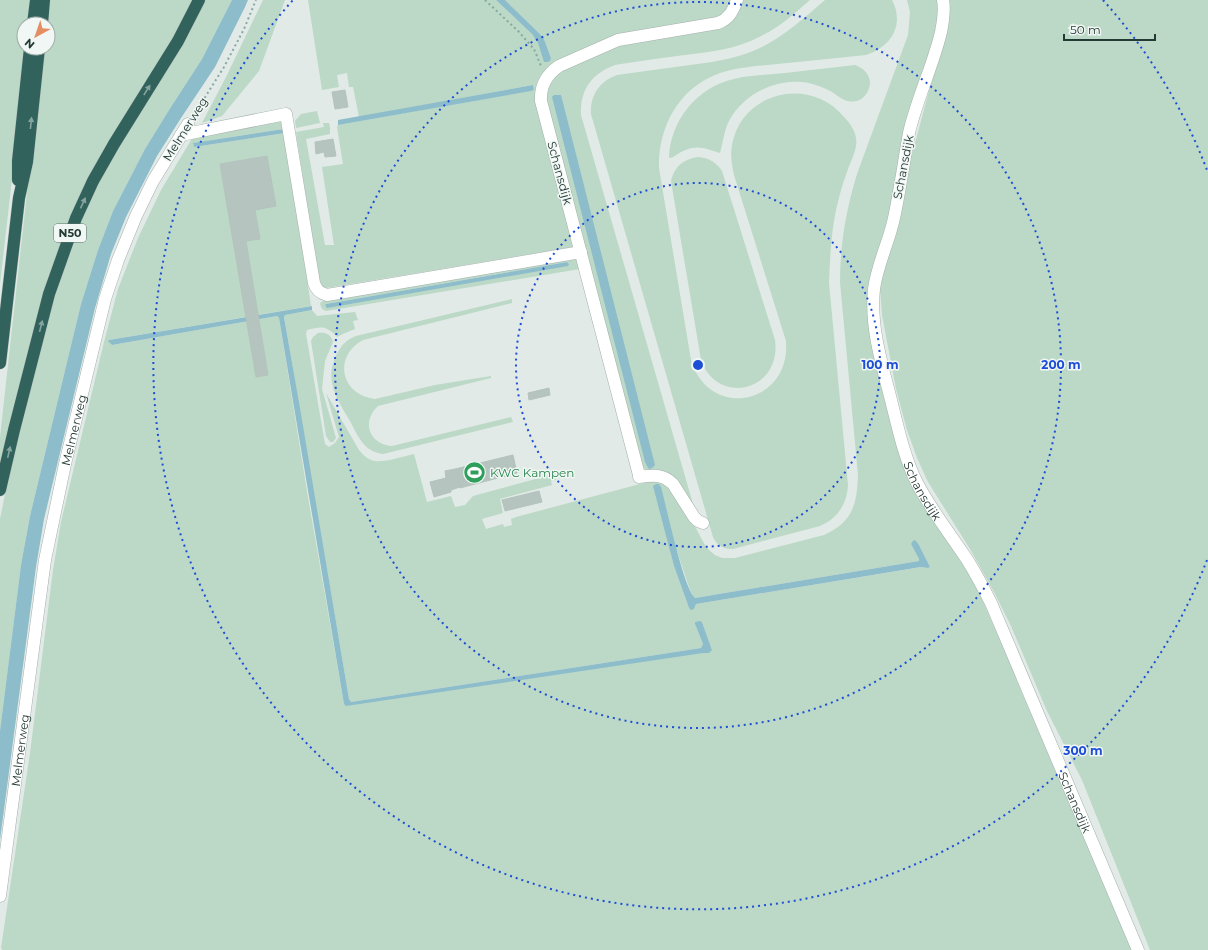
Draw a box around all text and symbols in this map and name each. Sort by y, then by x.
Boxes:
north arrow [16,16,56,56]
scale bar [1064,16,1155,42]
text: 50 m [1070,22,1101,37]
text: N [22,35,37,52]
one-way arrow [144,84,151,96]
street label: Melmerweg [159,94,211,164]
one-way arrow [28,117,34,129]
street label: Schansdijk [889,133,917,200]
street label: Schansdijk [544,140,576,207]
one-way arrow [80,197,86,209]
road number: N50 [54,224,86,242]
one-way arrow [38,319,44,331]
text: 100 m [862,357,898,372]
text: 200 m [1041,357,1081,372]
centre of rings [691,358,705,372]
street label: Melmerweg [57,393,89,467]
one-way arrow [6,445,12,457]
sports icon: KWC Kampen [462,459,488,485]
street label: Schansdijk [901,459,946,524]
place label: KWC Kampen [490,465,574,480]
street label: Melmerweg [7,713,32,787]
text: 300 m [1062,743,1103,758]
street label: Schansdijk [1056,769,1095,836]

